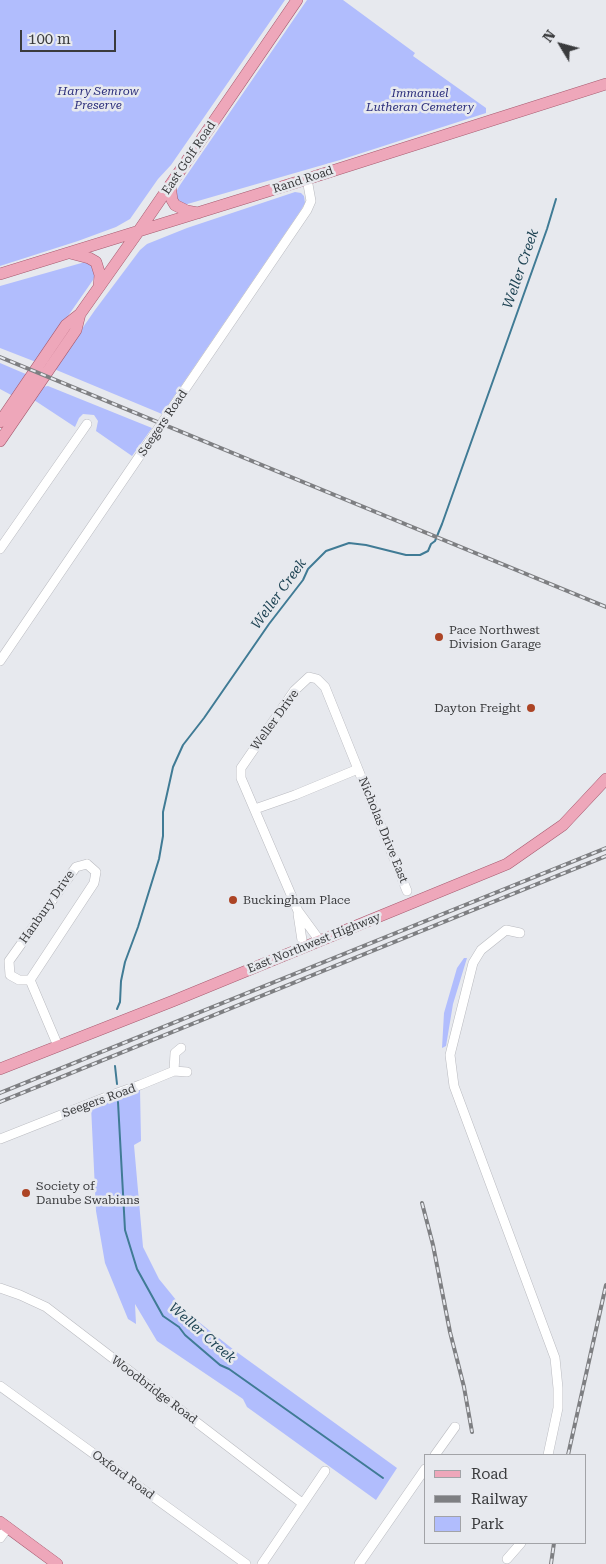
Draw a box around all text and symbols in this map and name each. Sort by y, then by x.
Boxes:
scale bar [22,20,119,52]
north arrow [536,20,586,70]
text: N [539,27,559,45]
text: 100 m [28,30,71,48]
park label: Harry Semrow Preserve [57,84,139,112]
park label: Immanuel Lutheran Cemetery [366,86,474,114]
street label: East Golf Road [159,119,219,197]
street label: Rand Road [271,163,335,197]
water label: Weller Creek [500,227,542,311]
street label: Seegers Road [135,387,191,459]
water label: Weller Creek [248,555,310,633]
place label: Pace Northwest Division Garage [449,623,541,651]
marker: Pace Northwest Division Garage [433,631,445,643]
street label: Weller Drive [248,687,302,753]
place label: Dayton Freight [434,701,521,715]
marker: Dayton Freight [525,702,537,714]
street label: Nicholas Drive East [355,775,411,885]
street label: Hanbury Drive [16,868,78,946]
place label: Buckingham Place [243,893,350,907]
marker: Buckingham Place [227,894,239,906]
street label: East Northwest Highway [245,910,383,976]
street label: Seegers Road [60,1081,138,1121]
place label: Society of Danube Swabians [36,1179,139,1207]
marker: Society of Danube Swabians [20,1187,32,1199]
water label: Weller Creek [165,1299,239,1367]
street label: Woodbridge Road [108,1353,200,1427]
street label: Oxford Road [89,1448,157,1502]
legend [424,1454,586,1544]
text: Road [471,1465,508,1483]
text: Railway [471,1490,528,1508]
text: Park [471,1515,504,1533]

